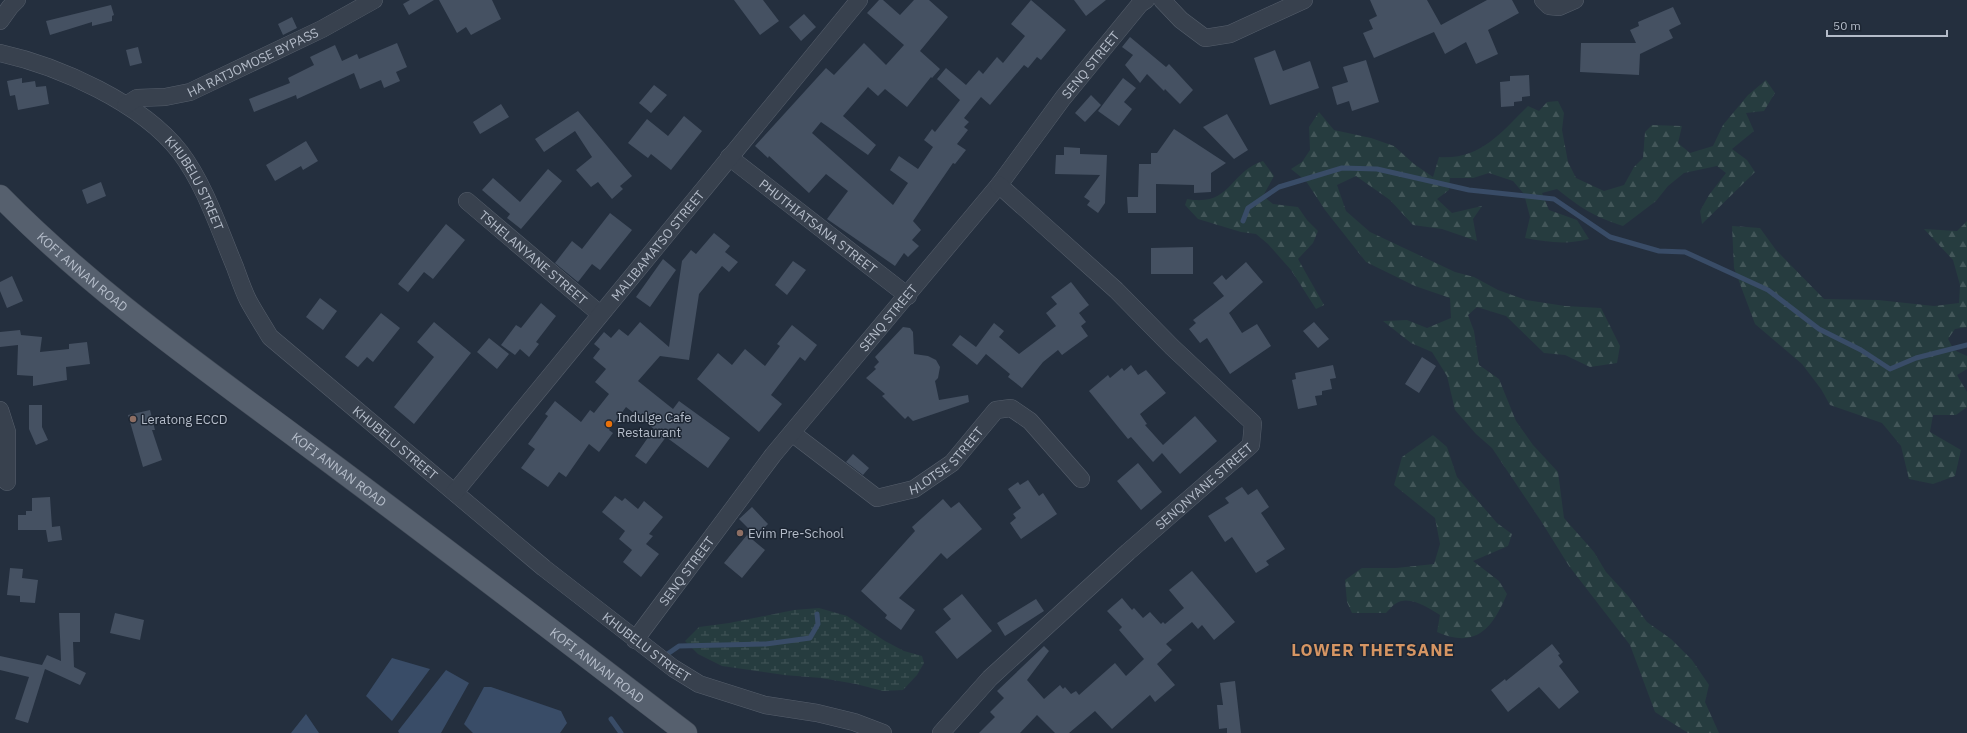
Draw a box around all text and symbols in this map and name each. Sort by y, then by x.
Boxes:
scale bar [1827,12,1947,38]
text: 50 m [1833,18,1861,33]
street label: HA RATJOMOSE BYPASS [184,23,321,101]
street label: SENQ STREET [1058,27,1123,102]
street label: KHUBELU STREET [161,132,228,233]
street label: PHUTHIATSANA STREET [756,175,881,278]
street label: MALIBAMATSO STREET [607,186,708,304]
street label: TSHELANYANE STREET [476,207,591,309]
street label: KOFI ANNAN ROAD [34,228,131,315]
street label: SENQ STREET [855,280,921,355]
street label: KHUBELU STREET [349,402,442,484]
place label: Indulge Cafe Restaurant [617,409,691,441]
place label: Leratong ECCD [141,411,228,428]
marker: Leratong ECCD [128,414,138,424]
marker: Indulge Cafe Restaurant [604,419,614,429]
street label: HLOTSE STREET [907,423,987,498]
street label: KOFI ANNAN ROAD [288,428,390,510]
street label: SENQNYANE STREET [1152,439,1256,533]
place label: Evim Pre-School [748,525,844,542]
marker: Evim Pre-School [735,528,745,538]
street label: SENQ STREET [655,532,718,609]
street label: KHUBELU STREET [599,608,694,686]
street label: KOFI ANNAN ROAD [547,624,648,707]
district label: LOWER THETSANE [1291,639,1455,661]

